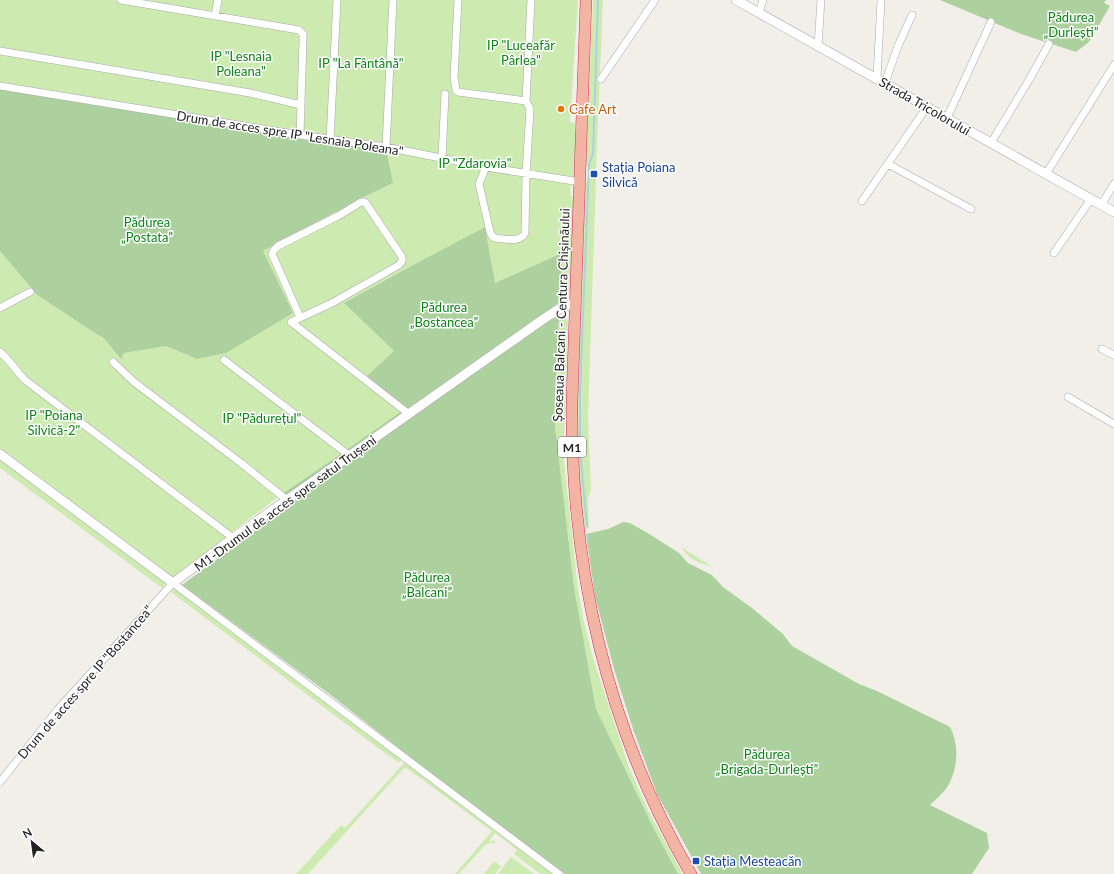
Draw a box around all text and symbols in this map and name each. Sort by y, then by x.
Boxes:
park label: Pădurea „Durlești” [1044,9,1099,40]
park label: IP "Luceafăr Pârlea" [487,37,555,68]
park label: IP "Lesnaia Poleana" [210,48,272,79]
park label: IP "La Fântână" [318,55,404,71]
street label: Strada Tricolorului [877,73,973,139]
place label: Cafe Art [569,101,617,117]
marker: Cafe Art [556,104,566,114]
street label: Drum de acces spre IP "Lesnaia Poleana" [175,107,405,159]
park label: IP "Zdarovia" [438,155,512,171]
place label: Stația Poiana Silvică [602,159,675,190]
marker: Stația Poiana Silvică [589,169,599,179]
street label: Șoseaua Balcani - Centura Chișinăului [549,208,573,422]
park label: Pădurea „Postata” [121,214,173,245]
park label: Pădurea „Bostancea” [410,299,478,330]
park label: IP "Poiana Silvică-2" [25,407,83,438]
park label: IP "Pădurețul" [223,410,301,426]
street label: M1-Drumul de acces spre satul Trușeni [191,432,379,574]
road number: M1 [558,437,586,457]
park label: Pădurea „Balcani” [402,569,452,600]
street label: Drum de acces spre IP "Bostancea" [14,602,156,762]
park label: Pădurea „Brigada-Durlești” [716,746,819,777]
north arrow [12,822,52,862]
text: N [20,825,34,841]
place label: Stația Mesteacăn [704,853,802,869]
marker: Stația Mesteacăn [691,856,701,866]

